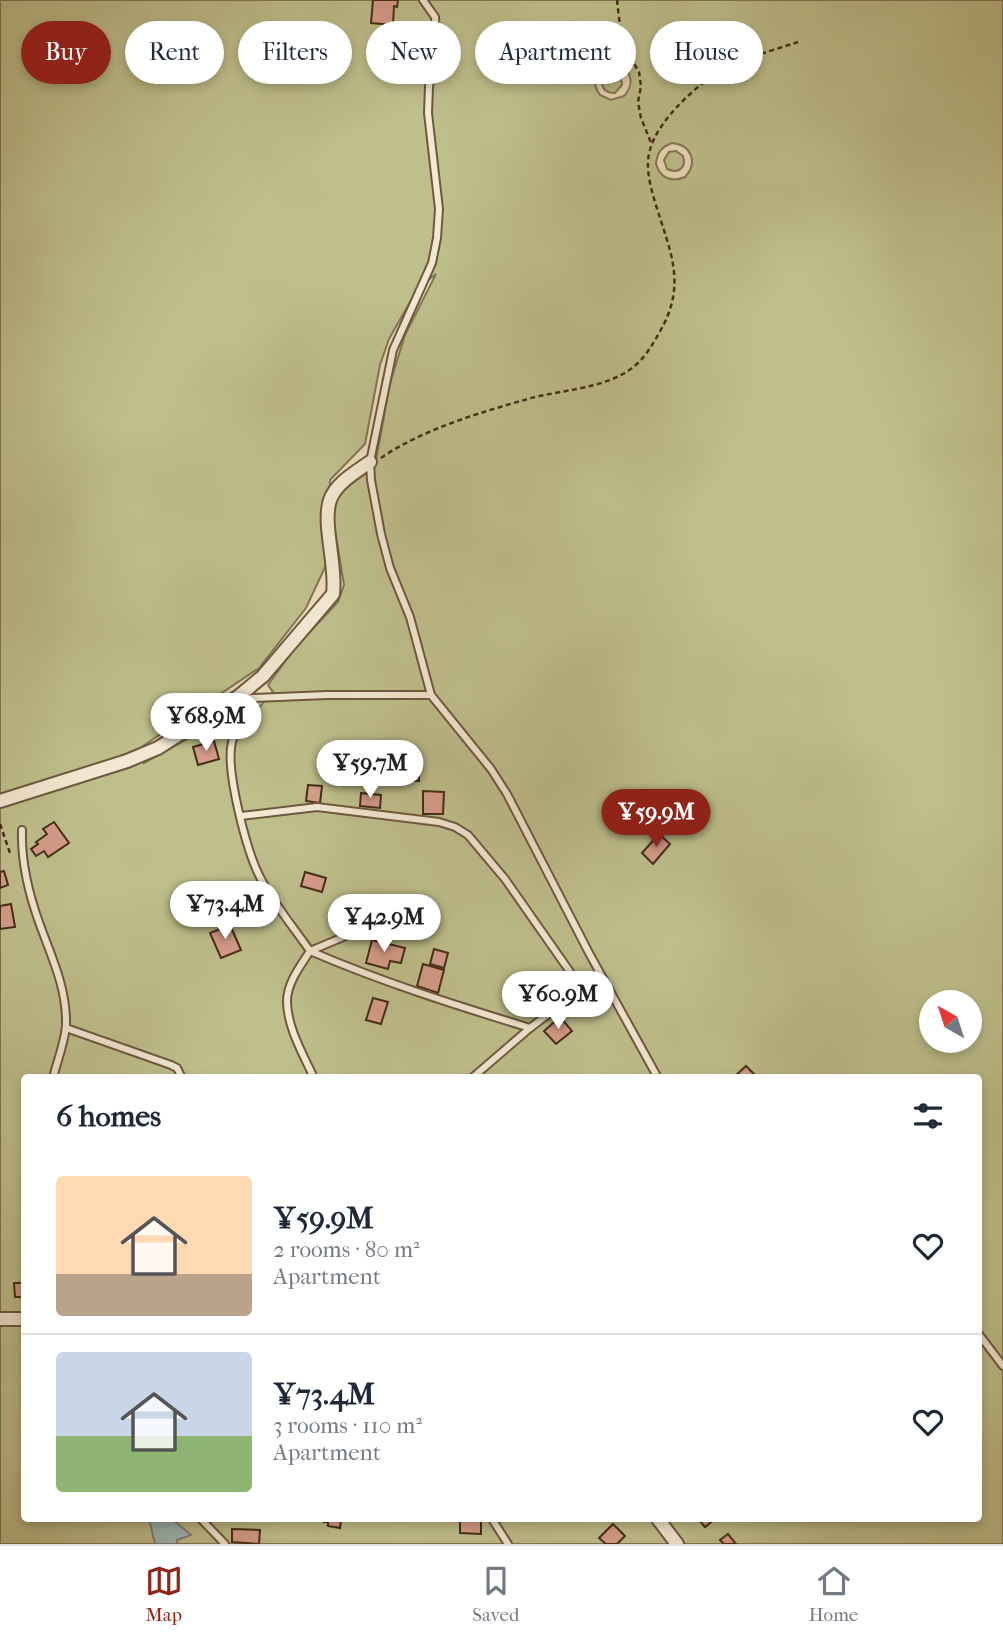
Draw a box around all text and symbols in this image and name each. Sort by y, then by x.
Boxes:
chip: Buy [21,21,111,84]
chip: Rent [125,21,224,84]
chip: Filters [238,21,352,84]
chip: New [366,21,461,84]
chip: Apartment [475,21,636,84]
chip: House [650,21,763,84]
pin: ¥68.9M [149,694,263,753]
text: ¥68.9M [166,702,246,729]
pin: ¥59.7M [313,740,427,800]
text: ¥59.7M [332,749,408,776]
pin: ¥59.9M [599,790,713,849]
text: ¥59.9M [617,798,695,825]
pin: ¥73.4M [168,881,282,941]
text: ¥73.4M [186,890,264,917]
pin: ¥42.9M [327,894,441,954]
text: ¥42.9M [344,903,424,930]
pin: ¥60.9M [501,972,615,1031]
text: ¥60.9M [518,980,598,1007]
north arrow [919,990,982,1054]
map controls [919,990,982,1053]
icon: filters [909,1097,947,1135]
text: 6 homes [56,1099,161,1134]
text: ¥59.9M [273,1201,374,1236]
icon: home [112,1204,196,1288]
icon: heart [909,1227,947,1265]
text: 2 rooms · 80 m² [273,1236,420,1263]
text: Apartment [273,1263,381,1290]
text: ¥73.4M [273,1377,375,1412]
icon: home [112,1380,196,1464]
icon: heart [909,1403,947,1441]
text: 3 rooms · 110 m² [273,1412,422,1439]
text: Apartment [273,1439,381,1466]
tab: Map [145,1562,183,1626]
tab: Saved [472,1562,519,1626]
tab: Home [809,1562,858,1626]

